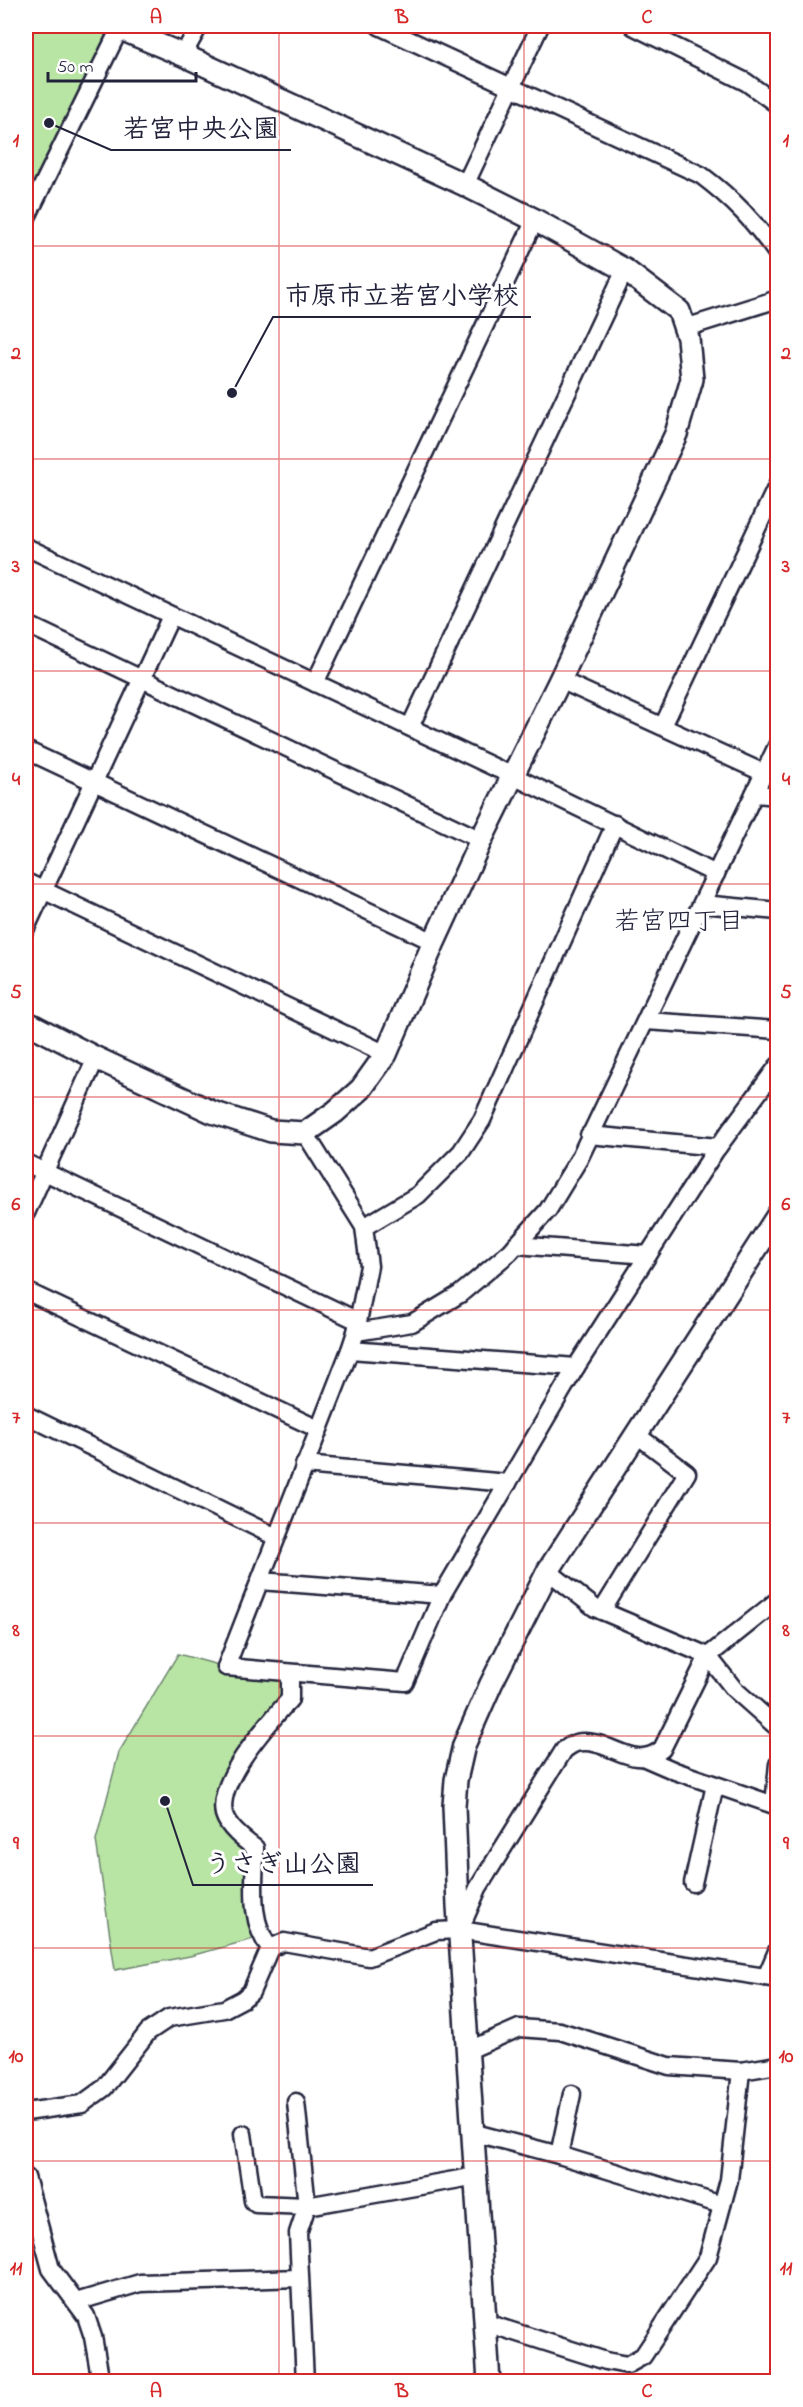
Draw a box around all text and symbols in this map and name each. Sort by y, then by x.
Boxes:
text: A [150,4,162,33]
text: B [394,4,409,33]
text: C [642,4,653,33]
scale bar [48,45,196,83]
text: 50 m [57,55,94,81]
callout: 若宮中央公園 [111,106,291,150]
text: 若宮中央公園 [123,112,279,150]
text: 1 [13,127,20,156]
text: 1 [783,127,790,156]
callout: 市原市立若宮小学校 [273,273,531,317]
text: 市原市立若宮小学校 [285,279,519,317]
text: 2 [10,340,21,369]
text: 2 [780,340,791,369]
text: 3 [11,553,20,582]
text: 3 [781,553,790,582]
text: 4 [12,766,21,795]
text: 4 [782,766,791,795]
district label: 若宮四丁目 [614,904,744,942]
text: 5 [10,979,22,1008]
text: 5 [780,979,792,1008]
text: 6 [12,1191,21,1220]
text: 6 [782,1191,791,1220]
text: 7 [12,1404,21,1433]
text: 7 [782,1404,791,1433]
text: 8 [11,1617,20,1646]
text: 8 [781,1617,790,1646]
text: 9 [12,1830,20,1859]
text: 9 [782,1830,790,1859]
callout: うさぎ山公園 [193,1841,373,1885]
text: うさぎ山公園 [205,1847,361,1885]
text: 10 [9,2043,24,2072]
text: 10 [779,2043,794,2072]
text: 11 [10,2255,23,2284]
text: 11 [780,2255,793,2284]
text: A [150,2378,162,2407]
text: B [394,2378,409,2407]
text: C [642,2378,653,2407]

